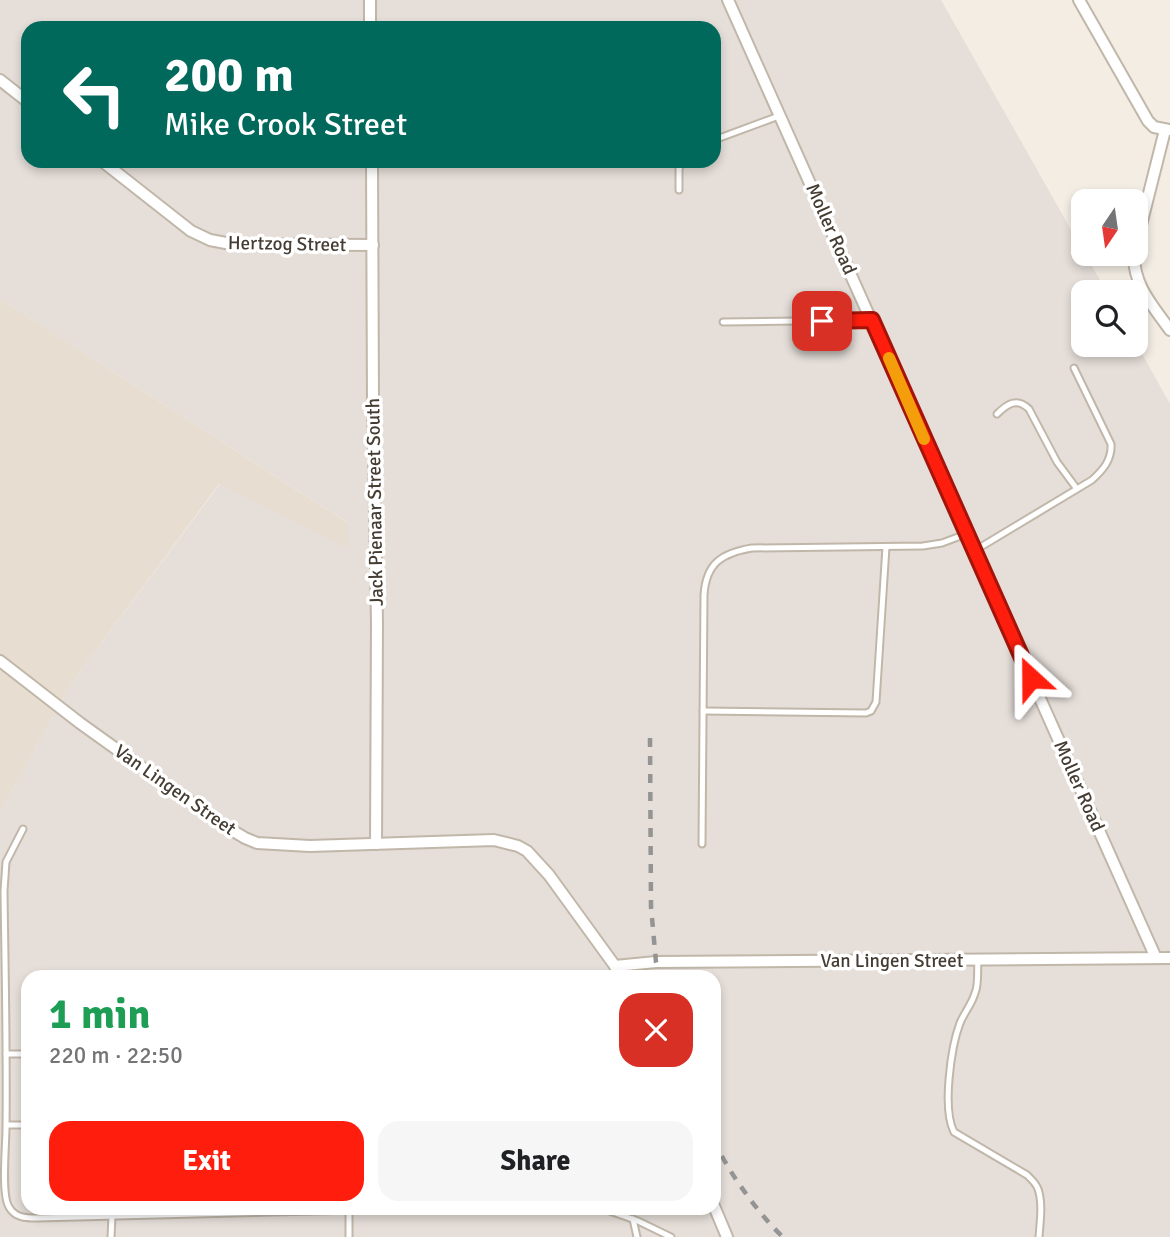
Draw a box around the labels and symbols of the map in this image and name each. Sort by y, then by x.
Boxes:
street label: Moller Road [800,180,862,278]
north arrow [1071,189,1148,266]
street label: Hertzog Street [228,231,347,257]
pin [792,291,852,351]
street label: Jack Pienaar Street South [361,398,389,606]
position arrow [994,641,1068,715]
street label: Moller Road [1048,737,1110,835]
street label: Van Lingen Street [110,739,241,841]
street label: Van Lingen Street [820,949,964,973]

